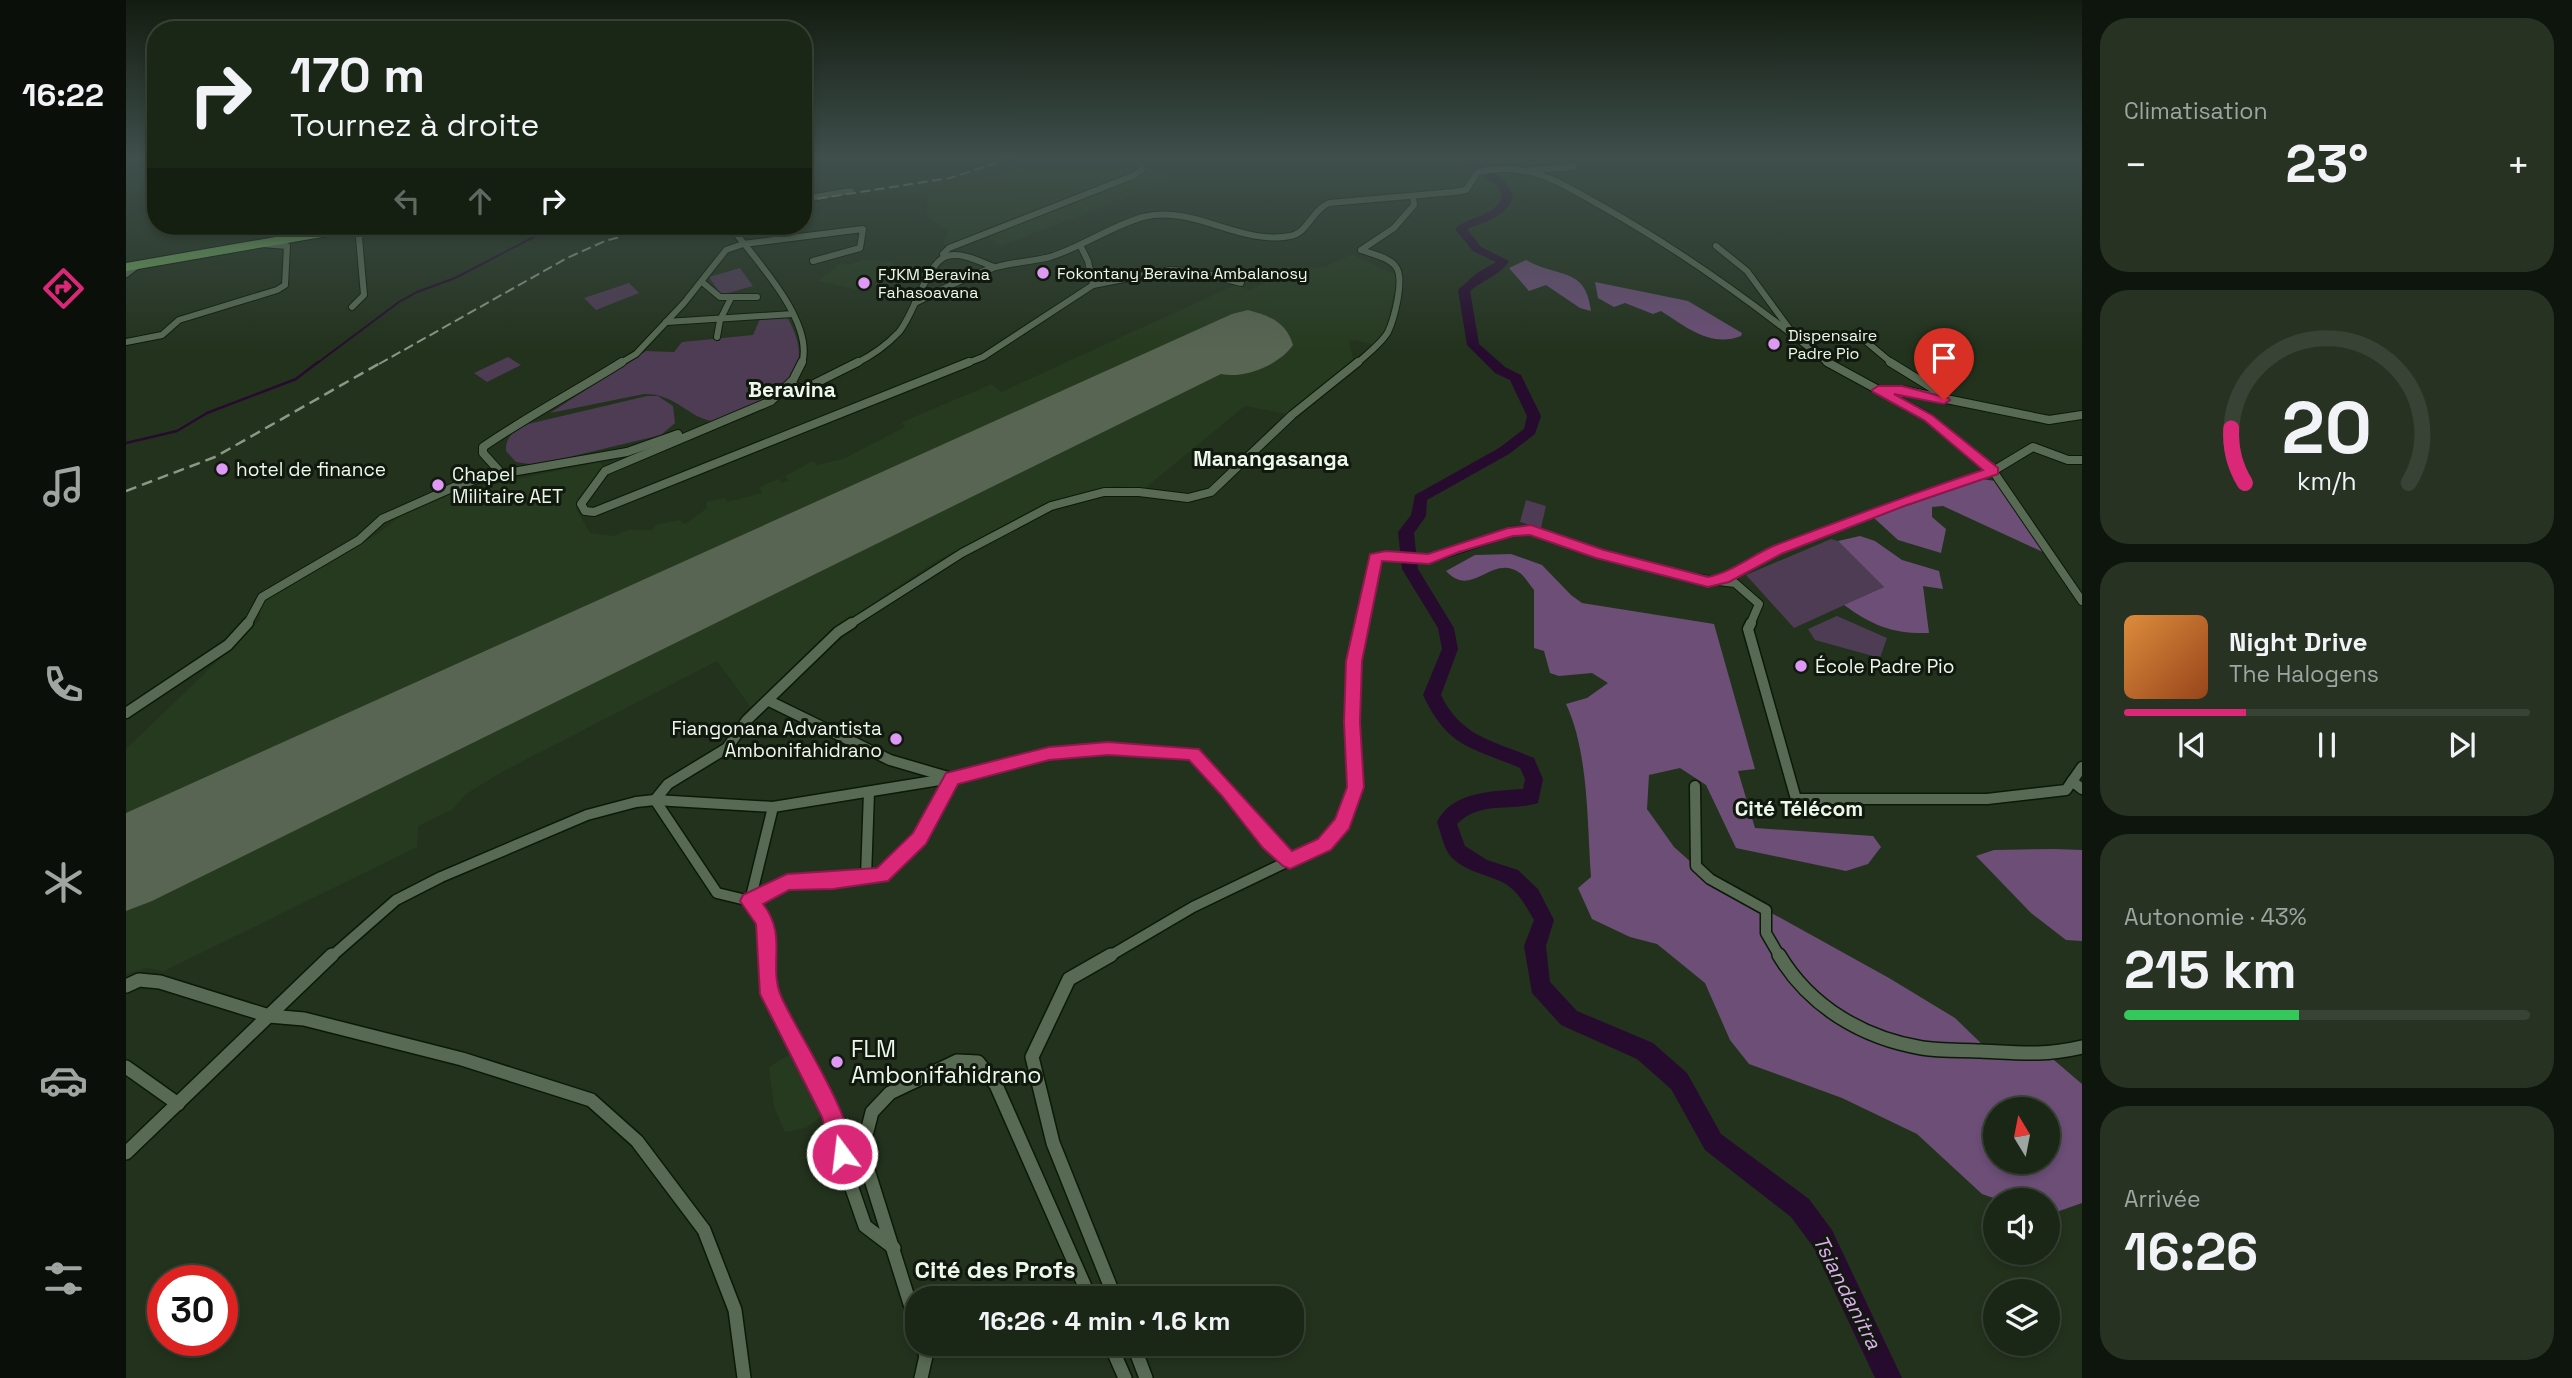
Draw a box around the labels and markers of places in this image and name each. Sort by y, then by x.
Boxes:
place label: Fokontany Beravina Ambalanosy [1057,263,1308,284]
place label: FJKM Beravina Fahasoavana [878,264,990,303]
marker: Fokontany Beravina Ambalanosy [1035,265,1051,281]
marker: FJKM Beravina Fahasoavana [856,275,872,291]
place label: Dispensaire Padre Pio [1788,325,1877,364]
pin [1914,328,1974,400]
marker: Dispensaire Padre Pio [1766,336,1782,352]
place label: hotel de finance [236,457,386,482]
marker: hotel de finance [214,461,230,477]
place label: Chapel Militaire AET [452,462,563,509]
marker: Chapel Militaire AET [430,477,446,493]
place label: École Padre Pio [1815,654,1954,679]
marker: École Padre Pio [1793,658,1809,674]
place label: Fiangonana Advantista Ambonifahidrano [672,716,882,763]
marker: Fiangonana Advantista Ambonifahidrano [888,731,904,747]
place label: FLM Ambonifahidrano [851,1034,1042,1090]
marker: FLM Ambonifahidrano [829,1054,845,1070]

